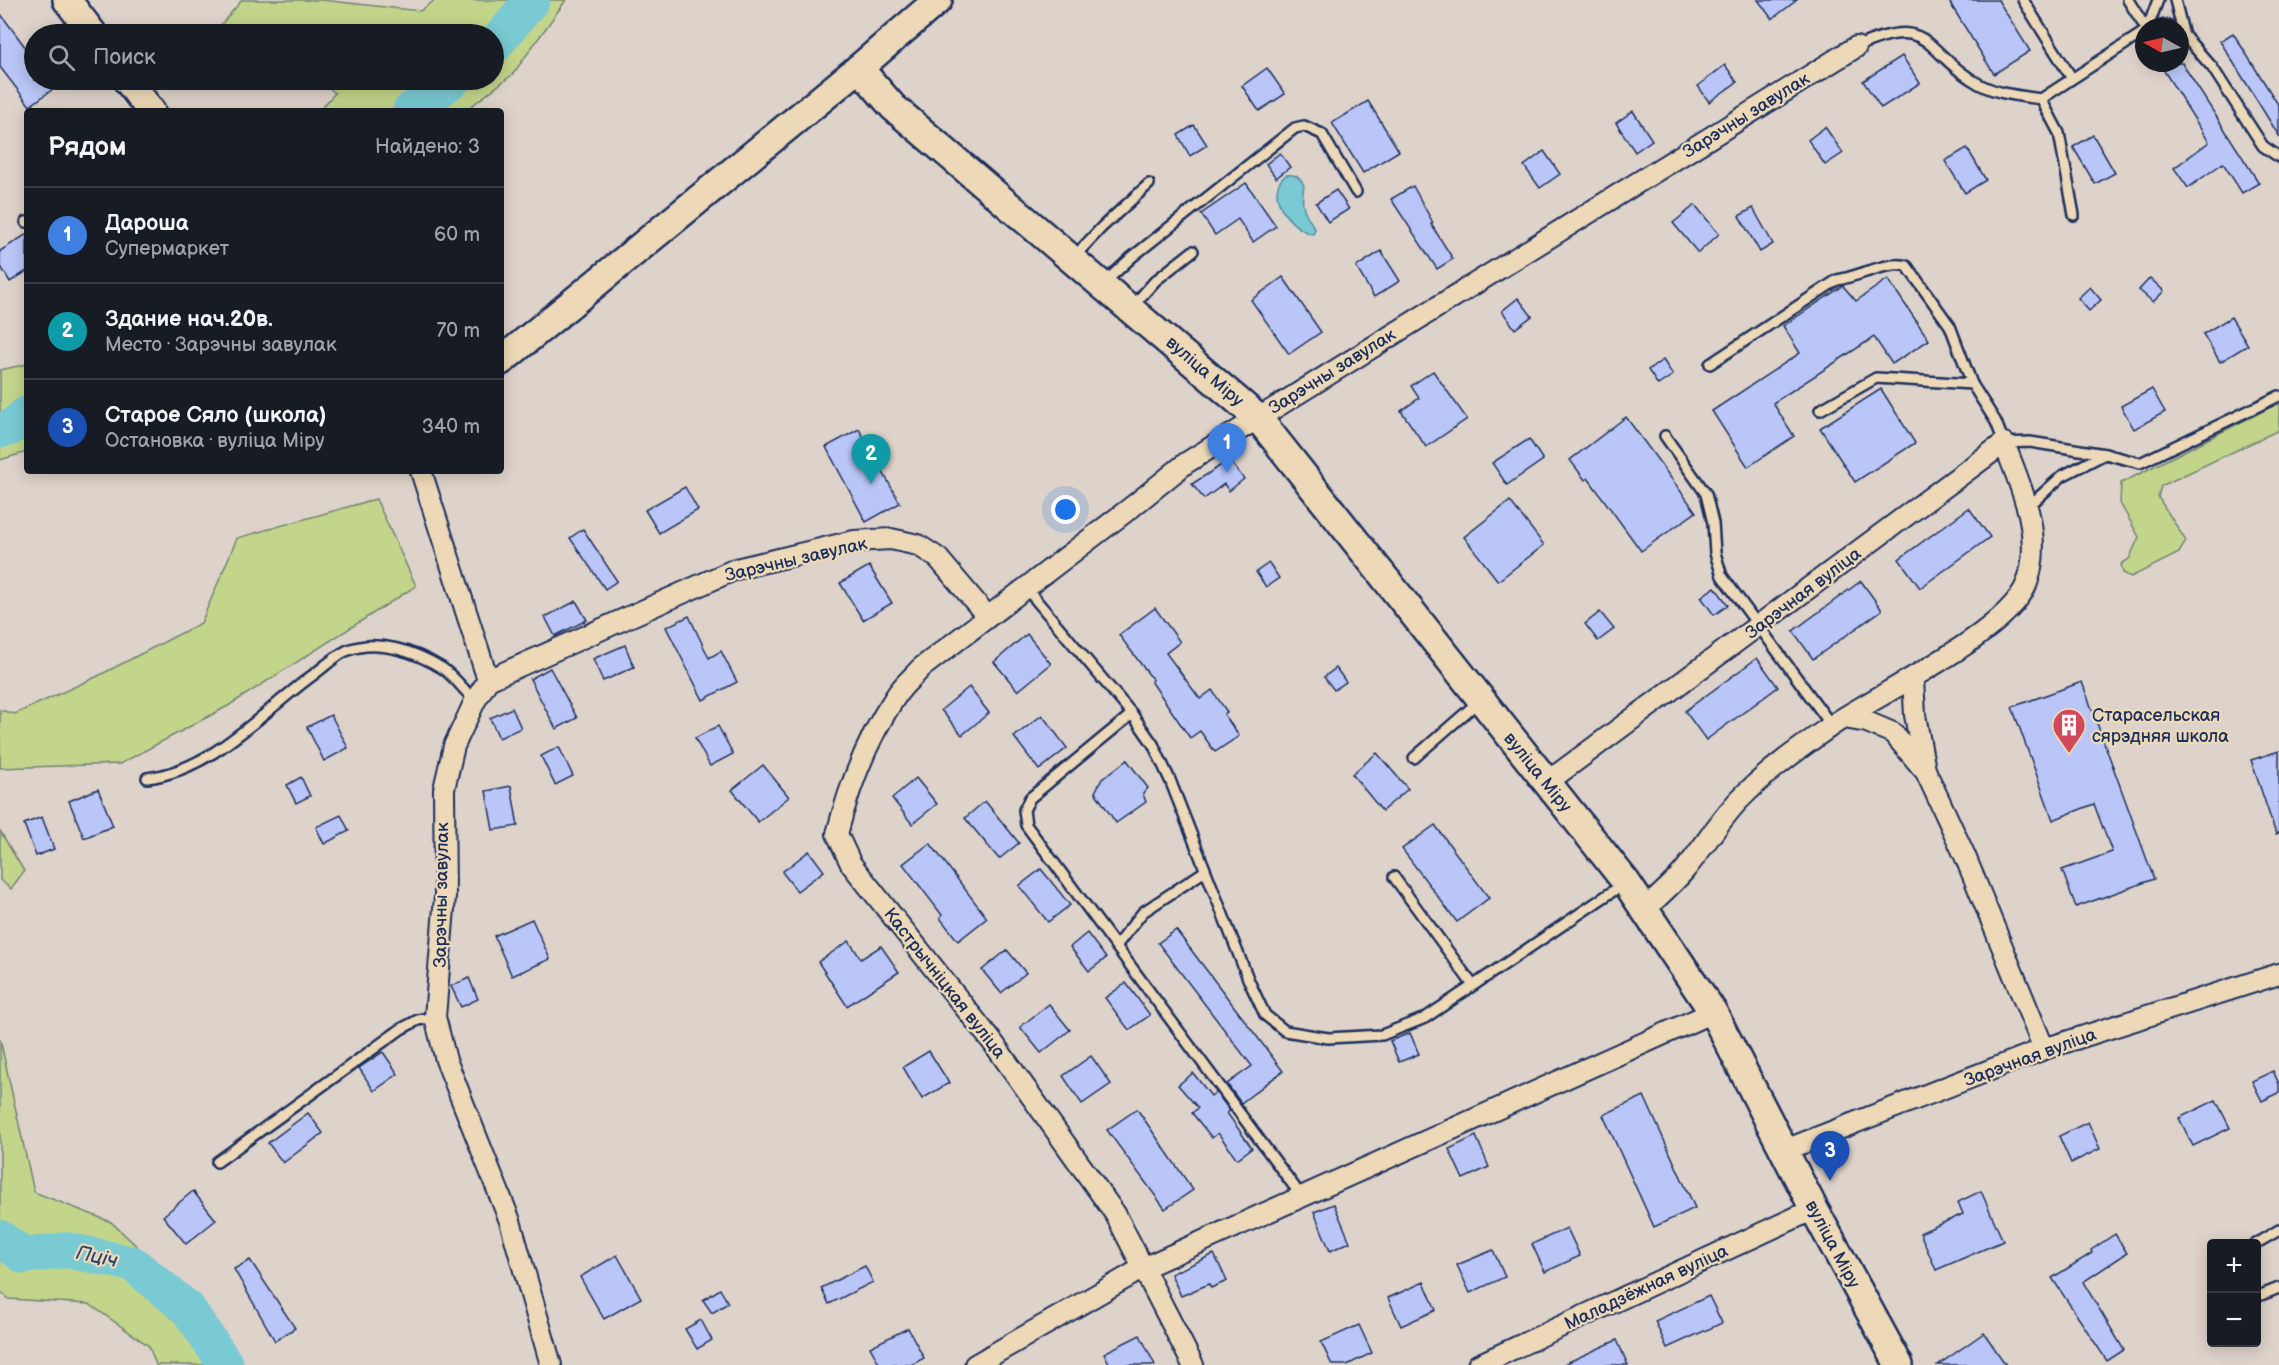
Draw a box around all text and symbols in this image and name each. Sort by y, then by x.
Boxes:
north arrow [2135,18,2189,72]
search box [24,24,504,90]
icon: search [45,41,78,74]
text: Поиск [93,44,156,71]
street label: Зарэчны завулак [1679,68,1814,163]
text: Рядом [48,132,126,163]
text: Найдено: 3 [375,135,480,159]
text: Дароша [105,210,189,237]
text: 1 [63,223,72,247]
text: 60 m [434,223,480,247]
text: Супермаркет [105,237,229,261]
text: Здание нач.20в. [105,306,273,333]
text: 2 [62,319,73,343]
text: 70 m [436,319,480,343]
street label: Зарэчны завулак [1265,324,1400,419]
street label: вуліца Міру [1161,332,1248,411]
text: Место · Зарэчны завулак [105,333,337,357]
text: Старое Сяло (школа) [105,402,326,429]
text: 3 [62,415,73,439]
text: 340 m [422,415,480,439]
pin: 1 [1208,424,1246,473]
text: Остановка · вуліца Міру [105,429,324,453]
pin: 2 [852,434,890,484]
your location [1051,495,1080,524]
street label: Зарэчны завулак [723,533,870,586]
street label: Зарэчная вуліца [1741,543,1865,644]
place label: Старасельская сярэдняя школа [2092,705,2229,747]
building icon: Старасельская сярэдняя школа [2051,707,2087,754]
street label: вуліца Міру [1499,728,1577,817]
street label: Зарэчны завулак [430,822,453,968]
street label: Кастрычніцкая вуліца [879,904,1010,1063]
street label: Зарэчная вуліца [1961,1024,2100,1091]
pin: 3 [1810,1132,1850,1181]
street label: вуліца Міру [1801,1197,1865,1292]
map controls [2207,1239,2261,1347]
button: + [2207,1239,2261,1293]
street label: Маладзёжная вуліца [1561,1240,1732,1335]
water label: Пціч [74,1241,120,1273]
button: − [2207,1293,2261,1347]

